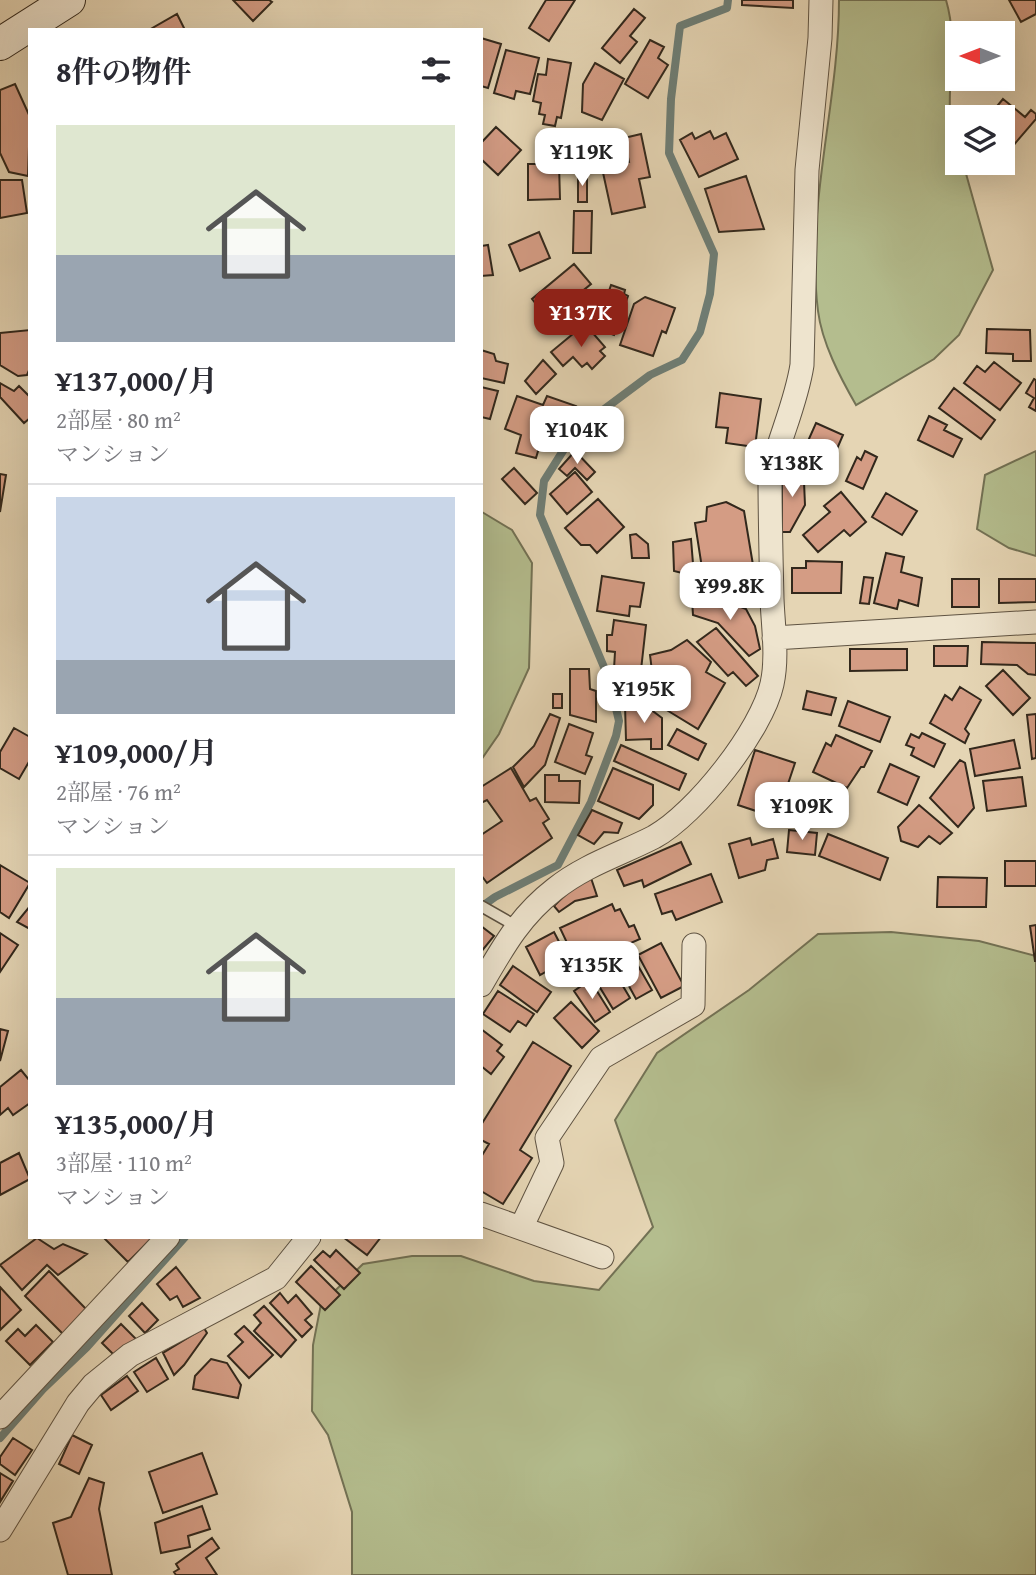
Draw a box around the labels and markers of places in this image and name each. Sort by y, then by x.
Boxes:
pin: ¥119K [533,128,631,188]
pin: ¥137K [532,290,630,349]
pin: ¥104K [528,406,626,466]
pin: ¥138K [743,440,841,499]
pin: ¥99.8K [673,562,787,622]
pin: ¥195K [595,666,693,725]
pin: ¥109K [753,782,851,842]
pin: ¥135K [543,942,641,1001]

